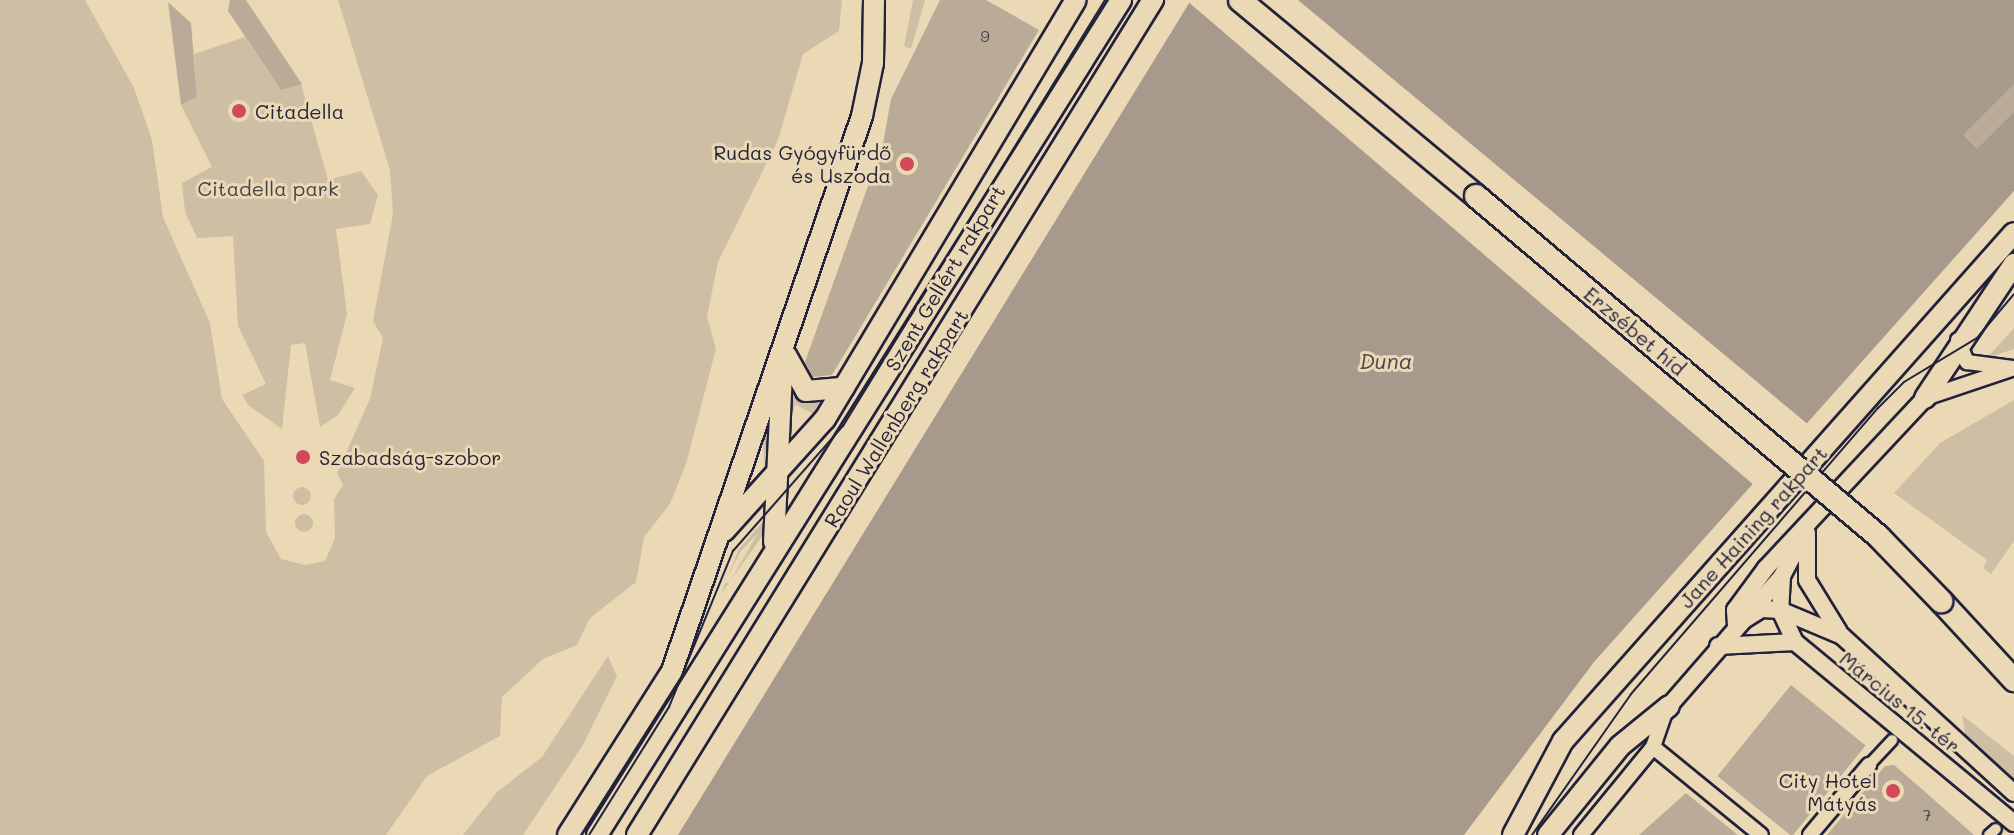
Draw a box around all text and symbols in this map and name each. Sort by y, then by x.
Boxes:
house number: 9 [980,26,990,46]
place label: Citadella [255,99,344,123]
marker: Citadella [230,102,248,120]
place label: Rudas Gyógyfürdő és Uszoda [714,140,891,187]
marker: Rudas Gyógyfürdő és Uszoda [898,155,916,173]
park label: Citadella park [197,176,339,200]
street label: Szent Gellért rakpart [880,181,1010,375]
street label: Erzsébet híd [1579,282,1691,380]
street label: Raoul Wallenberg rakpart [819,304,973,532]
water label: Duna [1359,348,1413,374]
street label: Jane Haining rakpart [1674,441,1832,613]
place label: Szabadság-szobor [319,445,501,469]
marker: Szabadság-szobor [294,448,312,466]
street label: Március 15. tér [1835,646,1965,758]
place label: City Hotel Mátyás [1779,768,1877,815]
marker: City Hotel Mátyás [1884,782,1902,800]
house number: 7 [1923,805,1931,825]

